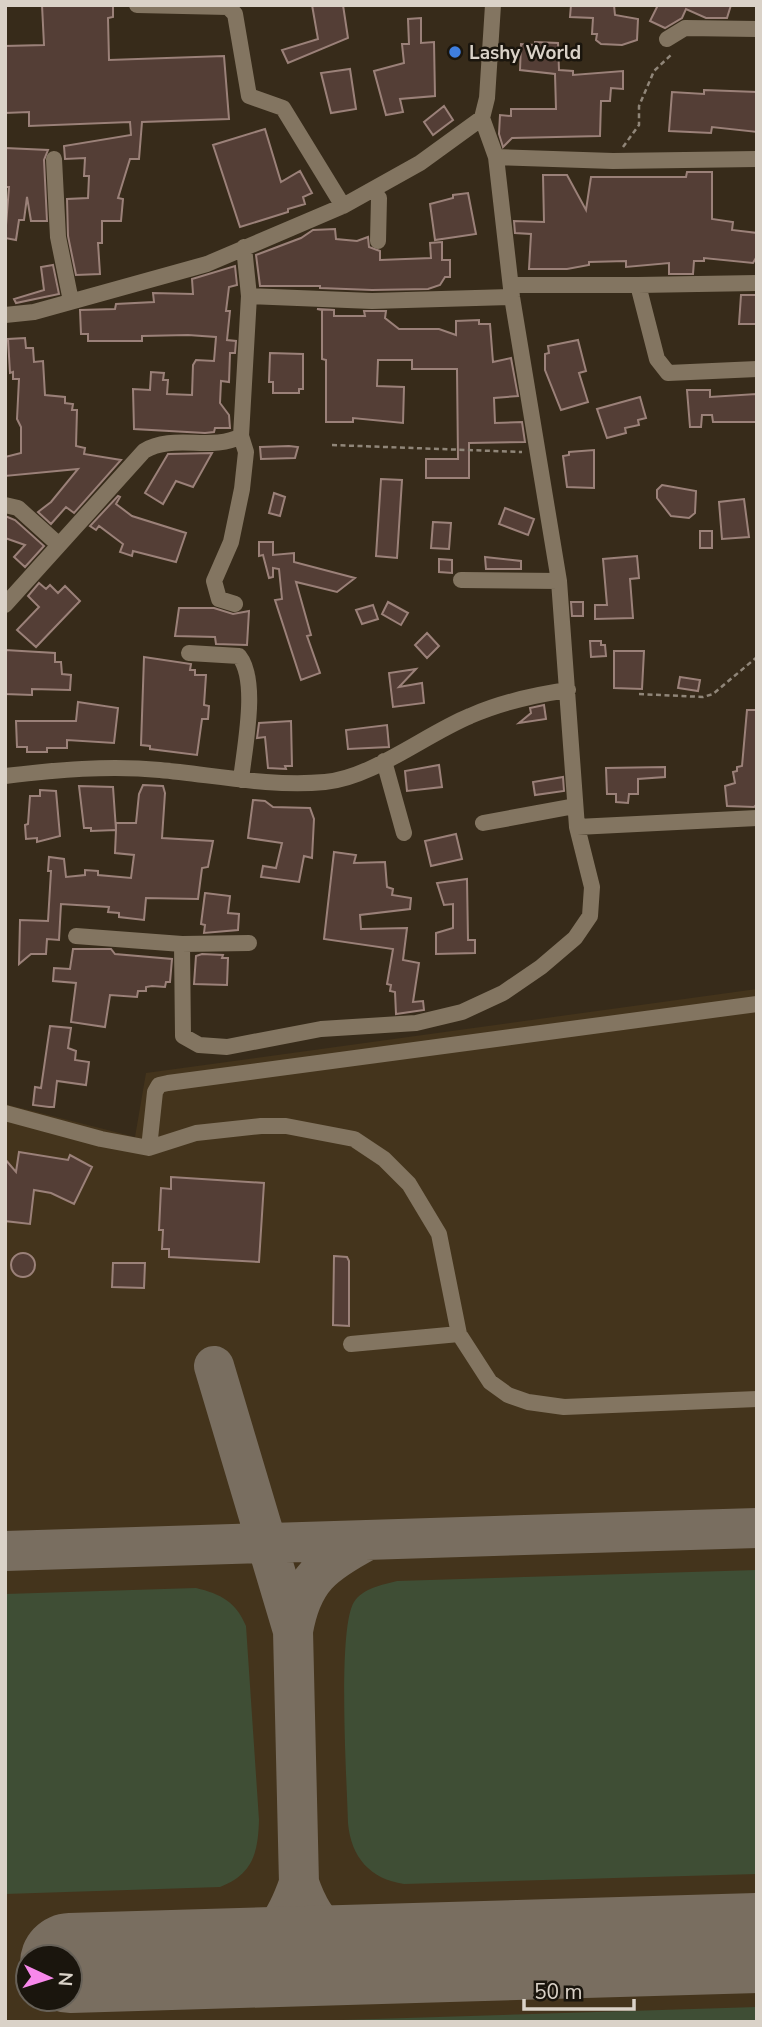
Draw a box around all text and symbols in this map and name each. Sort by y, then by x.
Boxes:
place label: Lashy World [469,40,581,66]
marker: Lashy World [447,44,463,60]
north arrow [14,1943,84,2013]
scale bar [524,1968,634,2012]
text: N [51,1971,78,1987]
text: 50 m [534,1978,583,2006]

